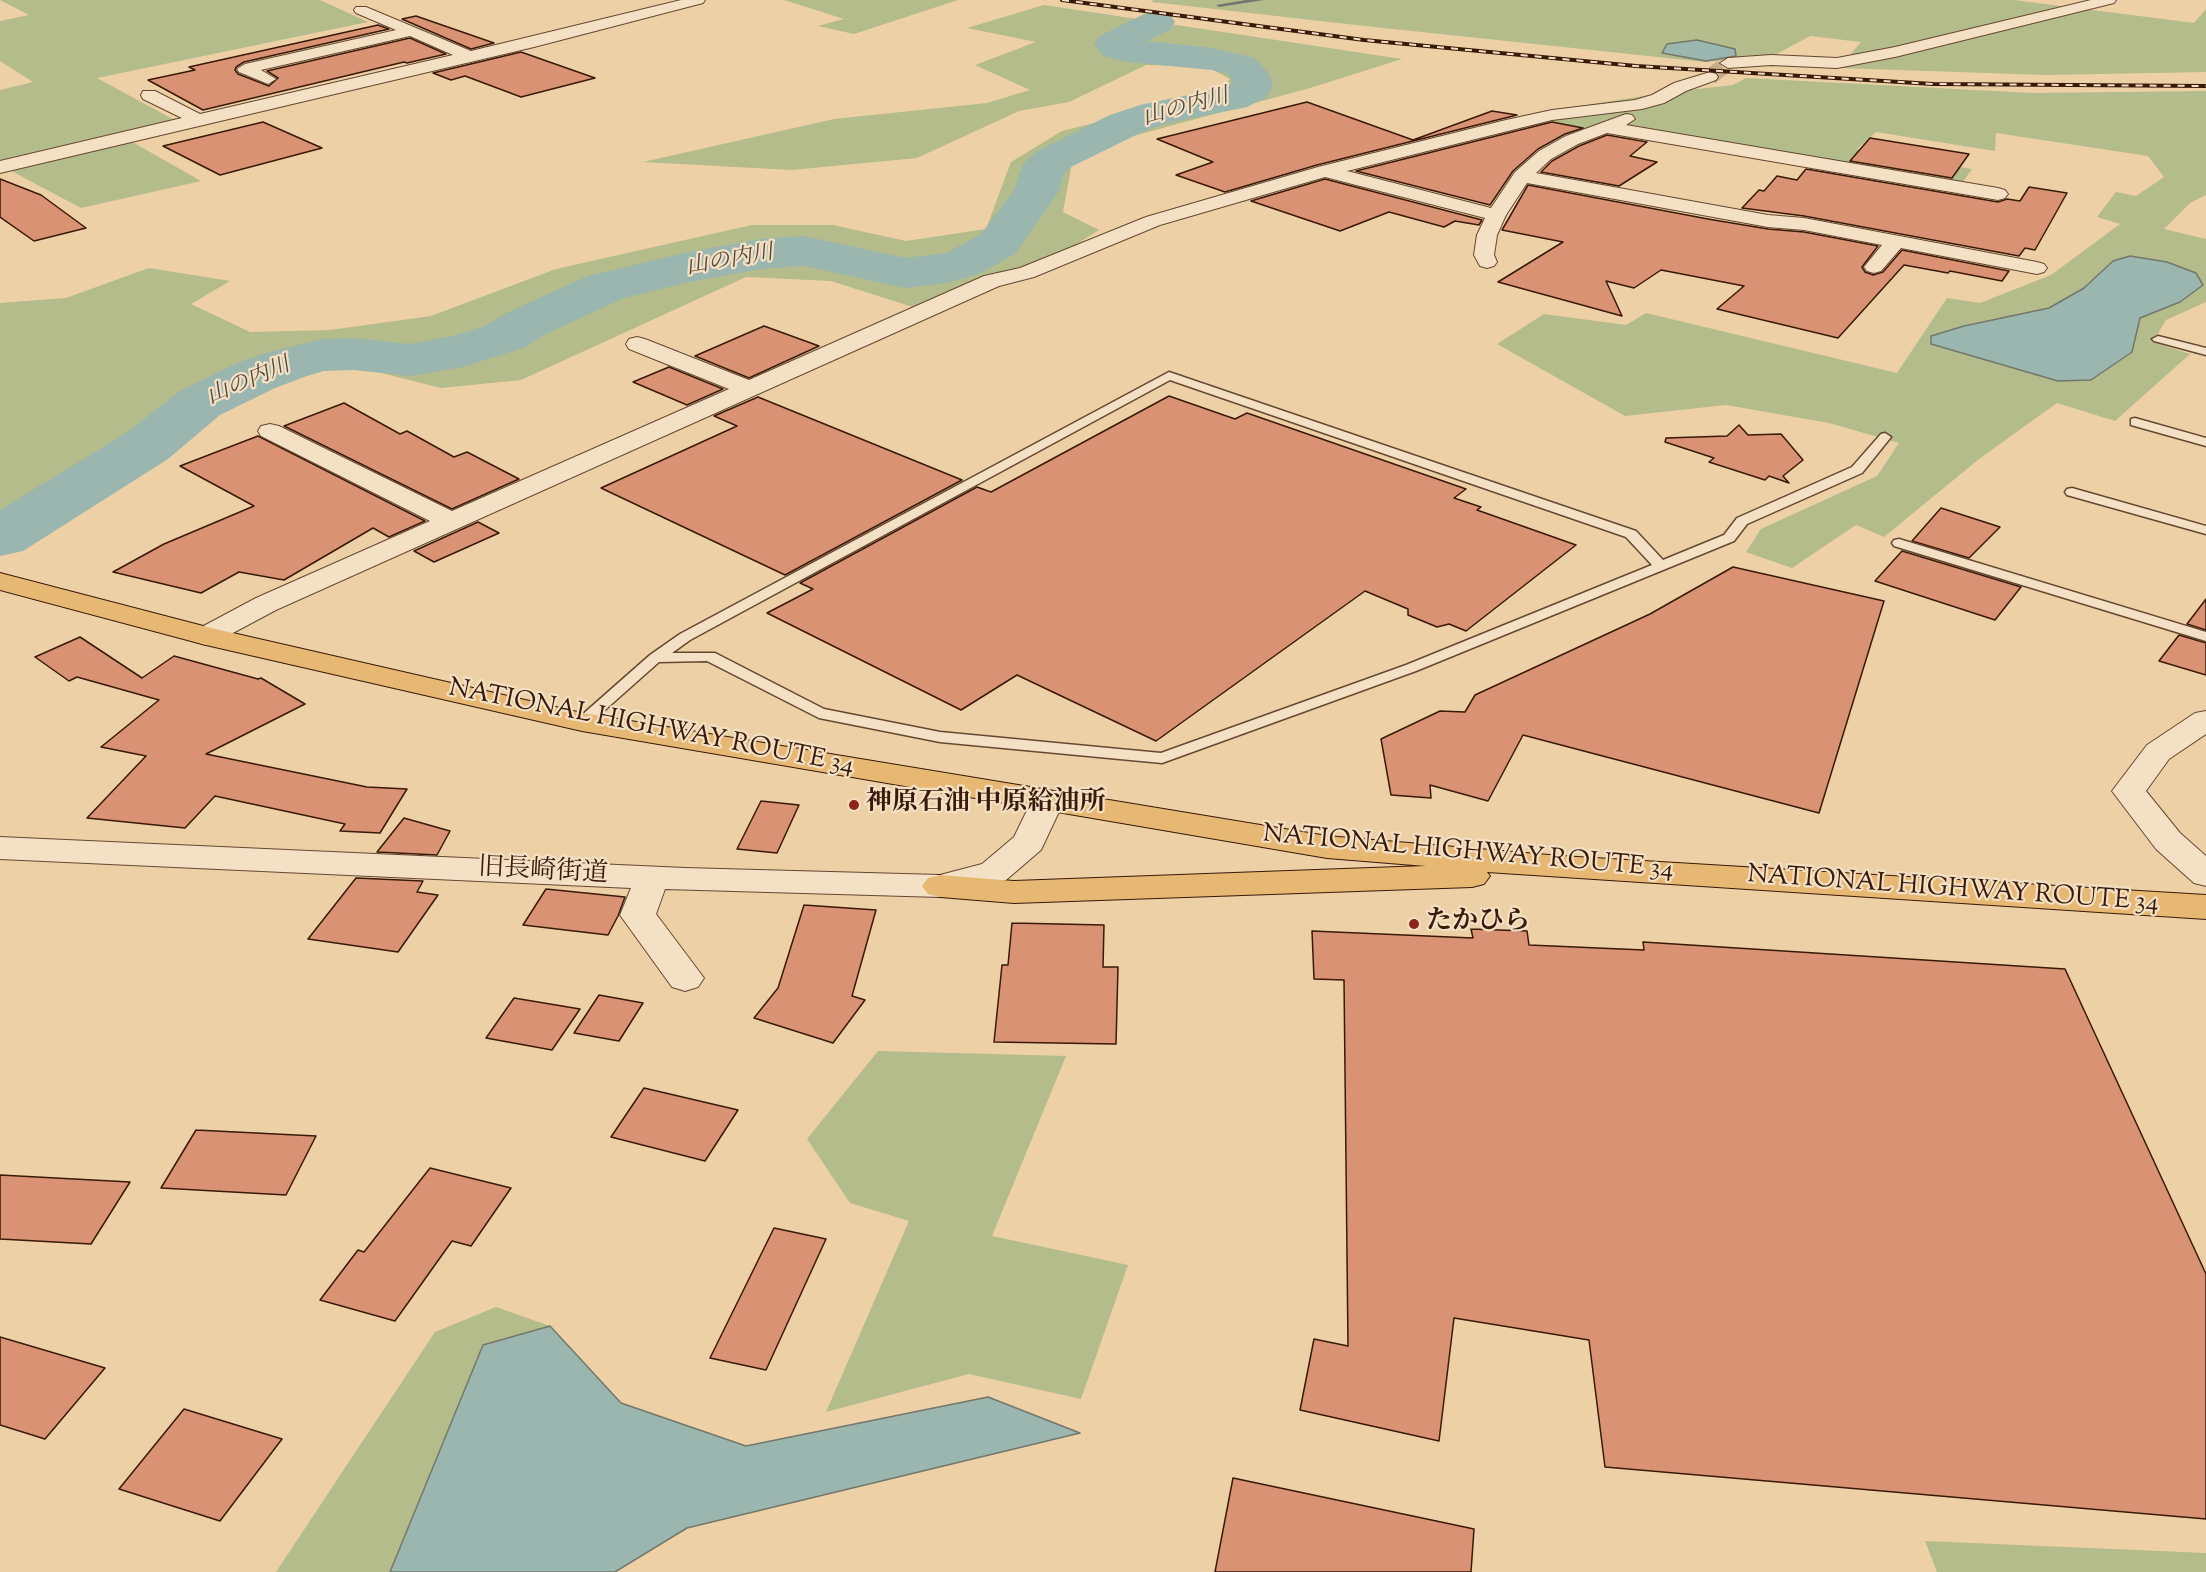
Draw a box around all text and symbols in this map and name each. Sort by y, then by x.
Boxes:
water label: 山の内川 [1140,85,1232,133]
water label: 山の内川 [684,241,776,283]
water label: 山の内川 [203,354,295,412]
street label: NATIONAL HIGHWAY ROUTE 34 [446,674,856,784]
place label: 神原石油 中原給油所 [866,789,1106,821]
marker: 神原石油 中原給油所 [847,798,861,812]
street label: NATIONAL HIGHWAY ROUTE 34 [1261,820,1675,888]
street label: 旧長崎街道 [477,854,609,892]
street label: NATIONAL HIGHWAY ROUTE 34 [1746,861,2160,921]
place label: たかひら [1426,908,1530,940]
marker: たかひら [1407,917,1421,931]

